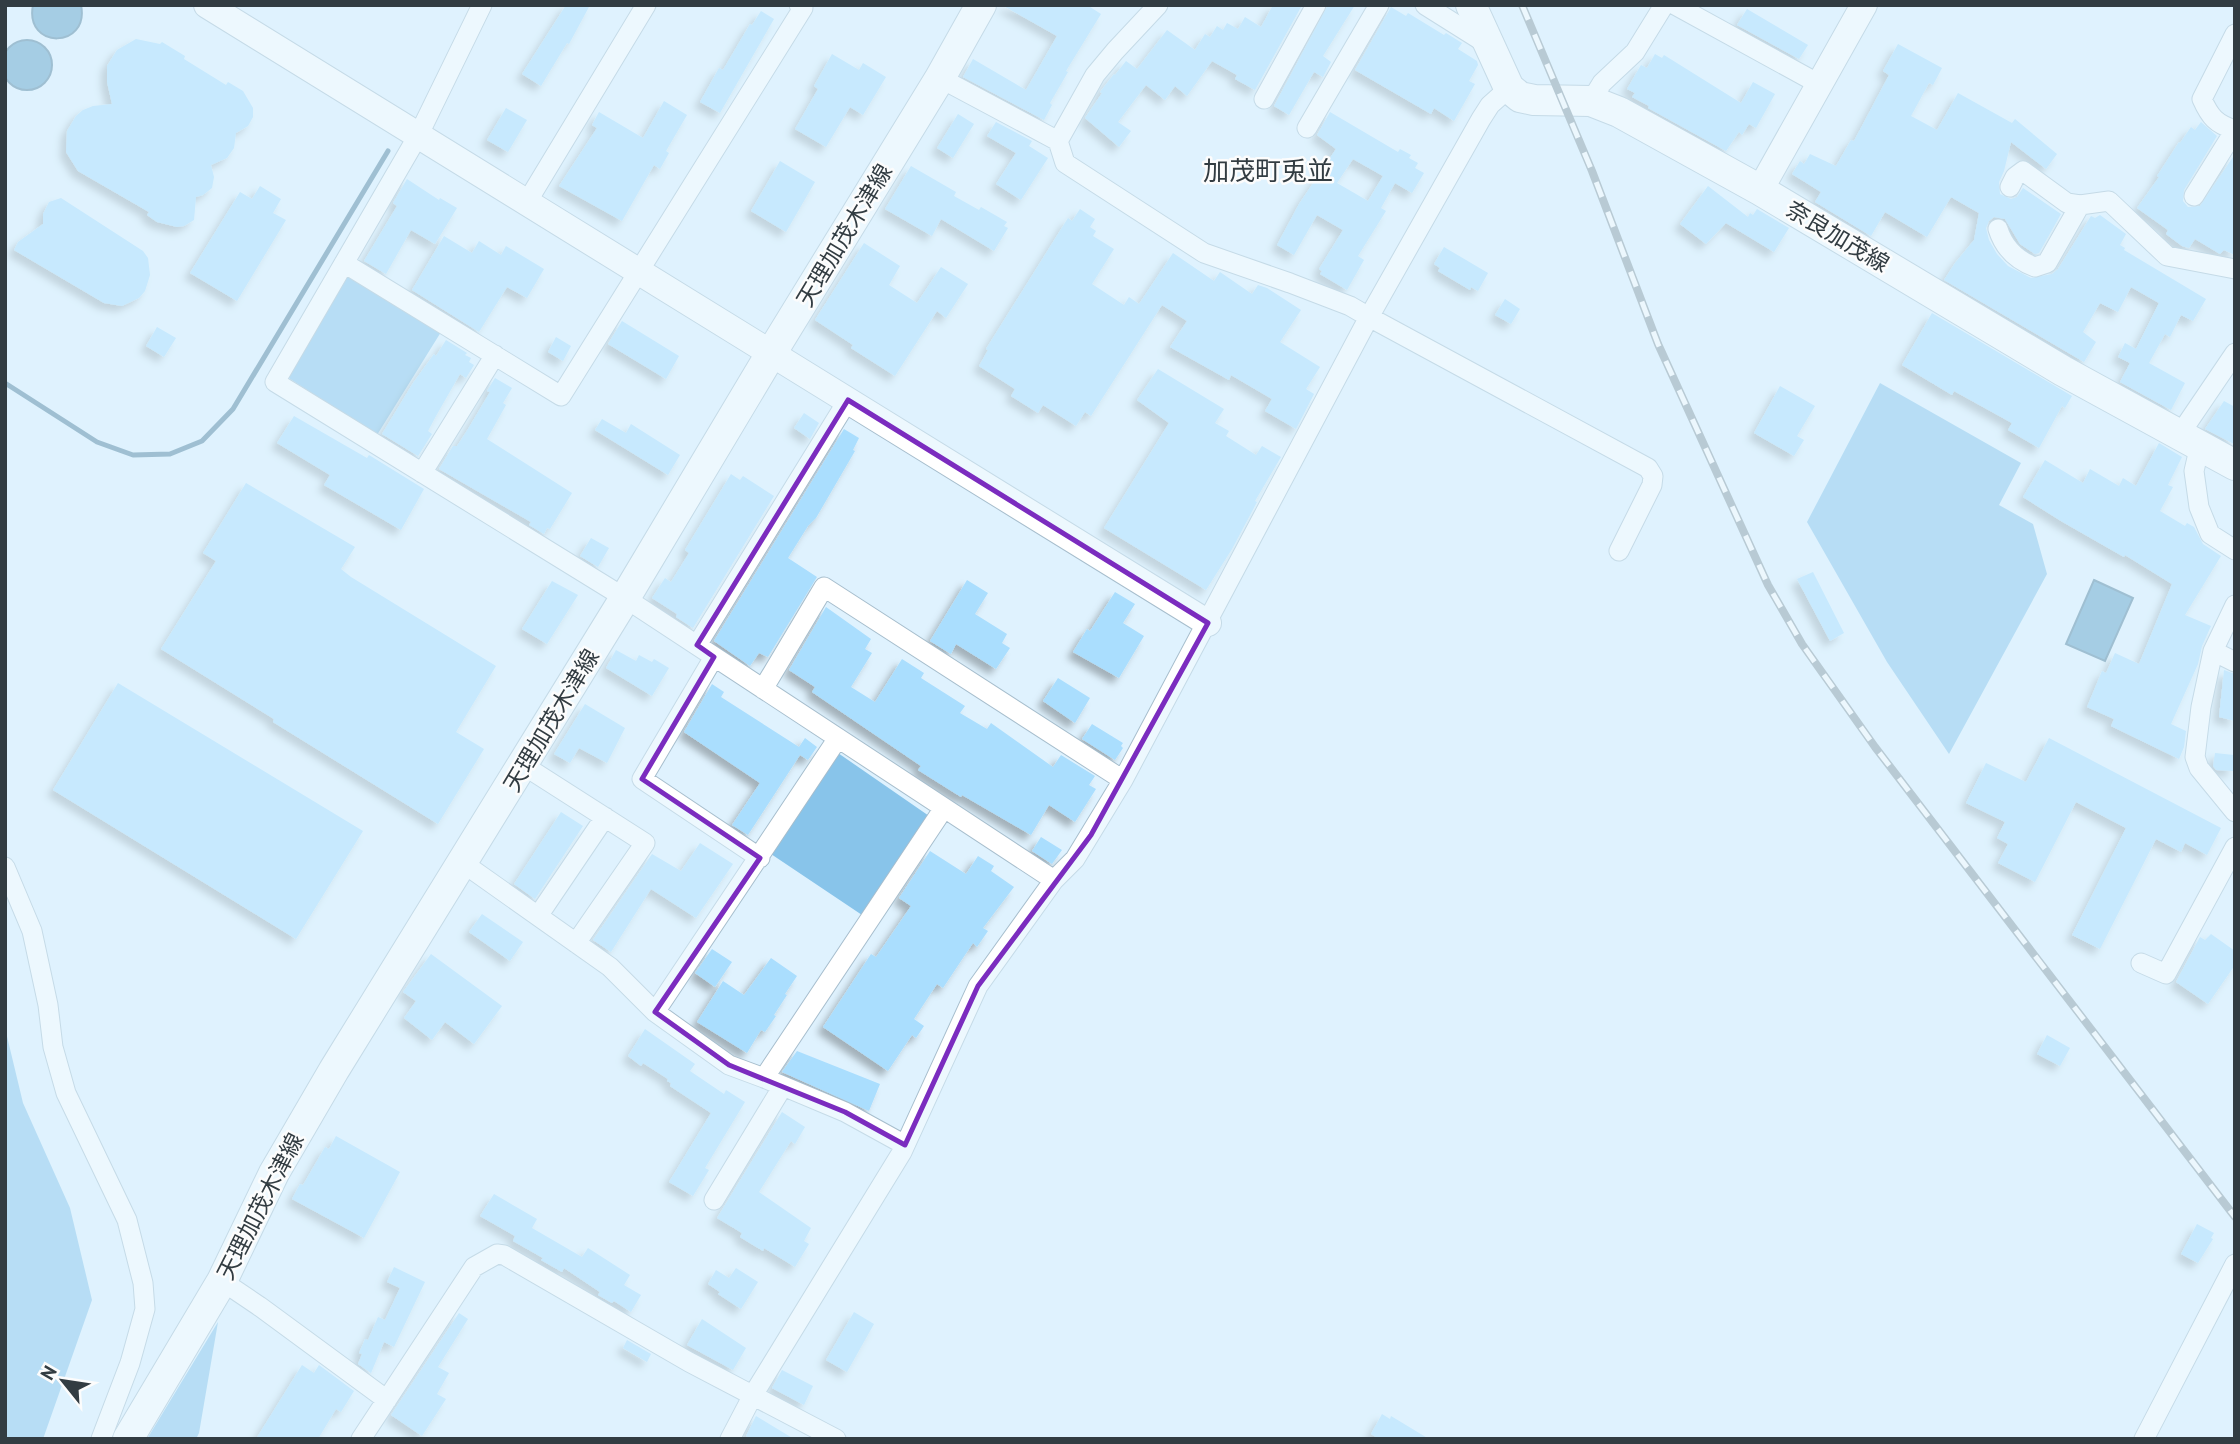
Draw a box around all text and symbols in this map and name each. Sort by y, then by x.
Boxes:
district label: 加茂町兎並 [1203,154,1333,187]
street label: 天理加茂木津線 [790,159,898,311]
street label: 奈良加茂線 [1781,194,1895,278]
street label: 天理加茂木津線 [497,644,605,796]
street label: 天理加茂木津線 [211,1128,309,1284]
north arrow [28,1346,98,1416]
text: N [35,1361,62,1384]

